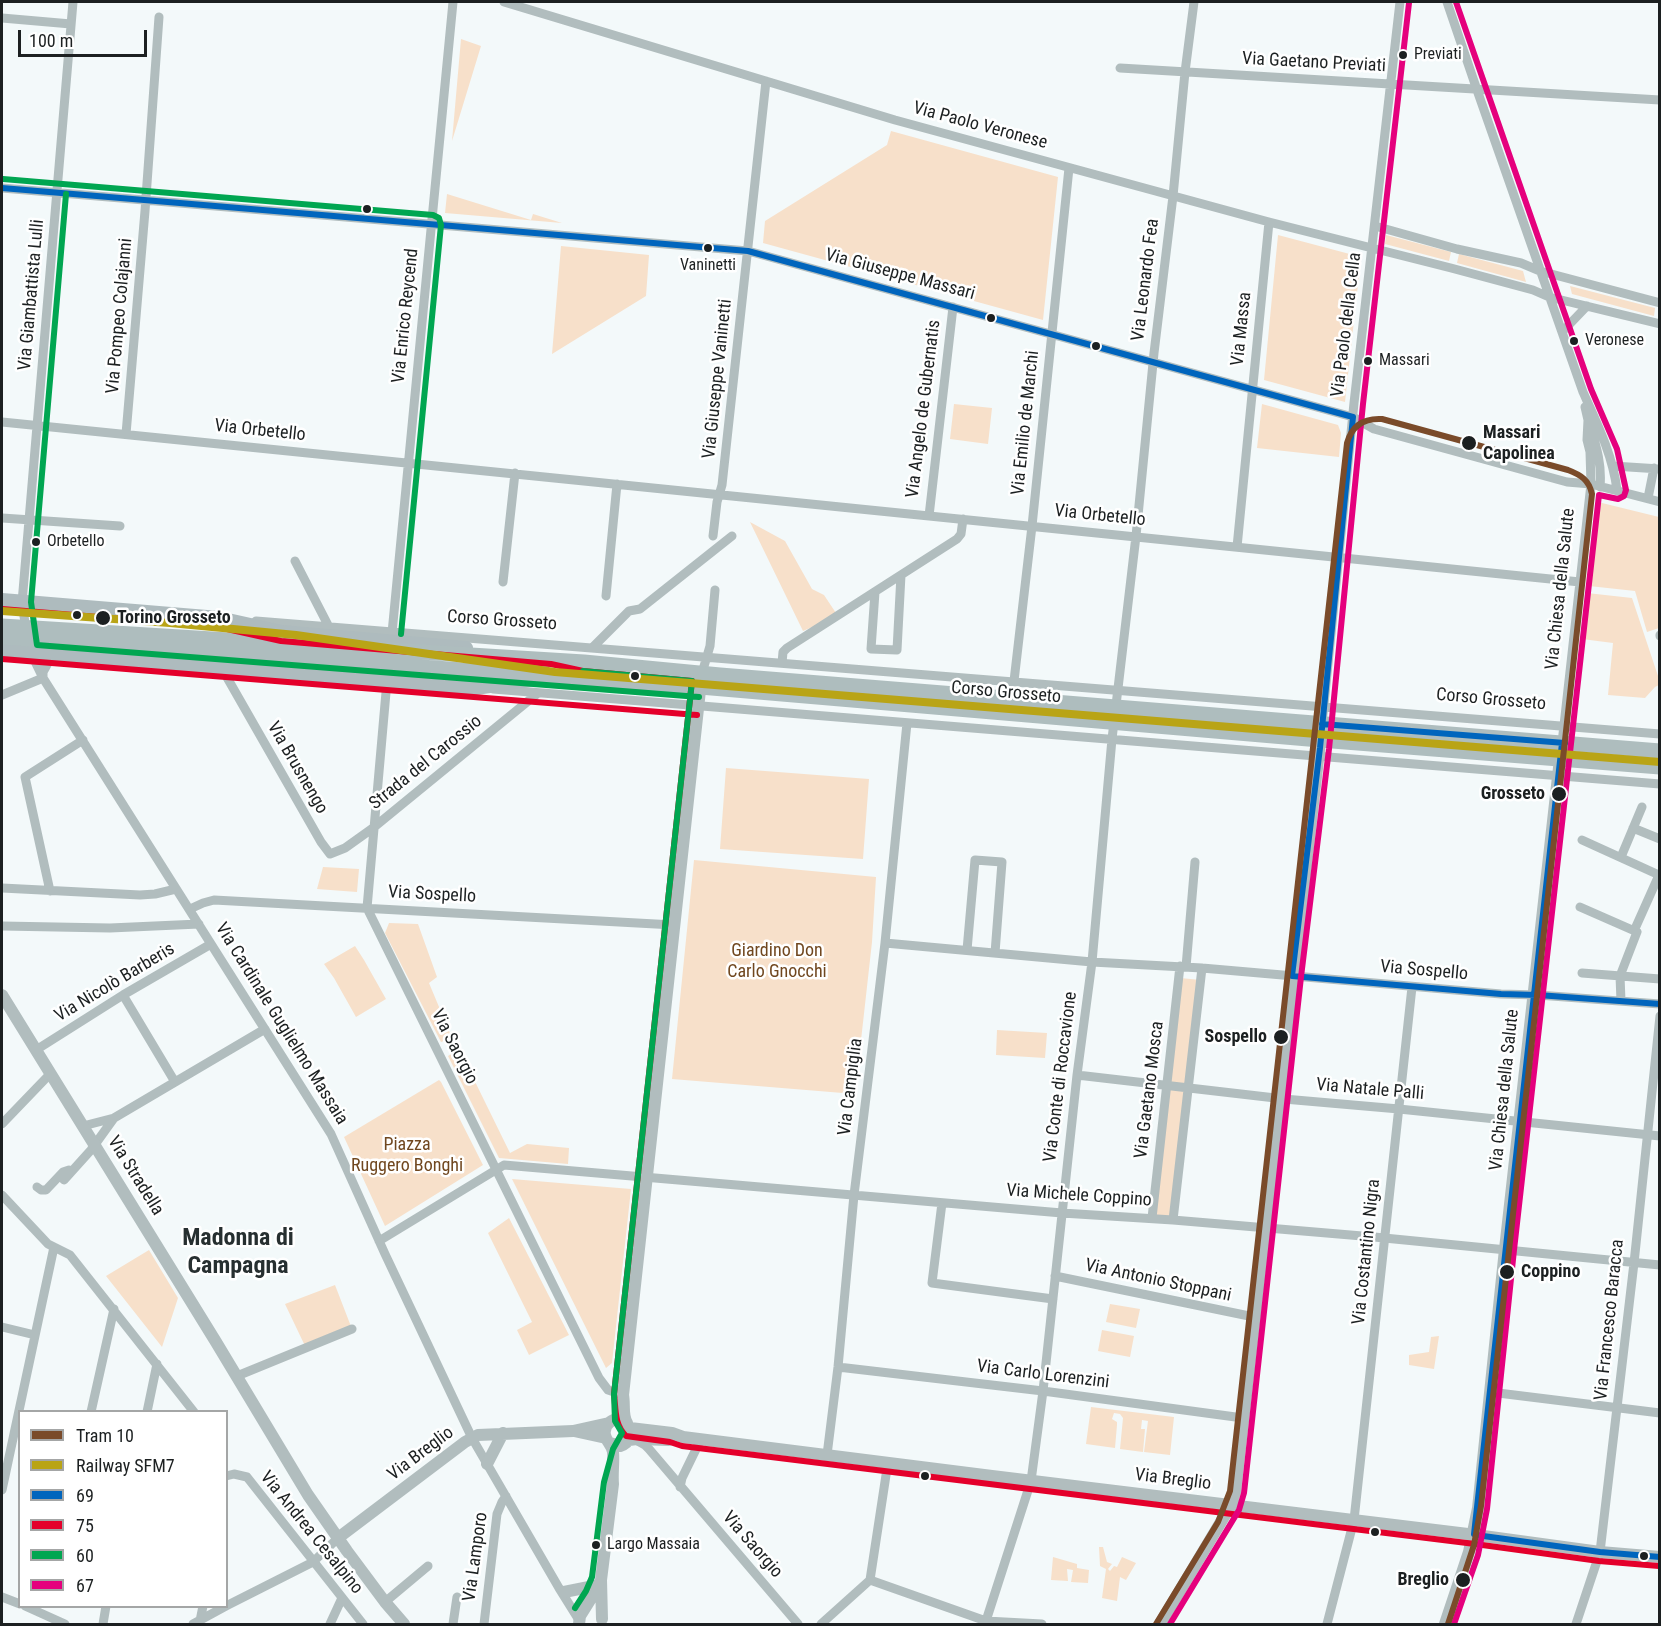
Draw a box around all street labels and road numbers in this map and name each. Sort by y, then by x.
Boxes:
street label: Via Gaetano Previati [1242,48,1386,78]
street label: Via Paolo Veronese [911,98,1049,154]
street label: Via Leonardo Fea [1128,217,1164,343]
street label: Via Giambattista Lulli [15,218,49,372]
street label: Via Pompeo Colajanni [102,237,138,395]
street label: Via Giuseppe Massari [823,245,977,305]
street label: Via Enrico Reycend [388,248,424,384]
street label: Via Paolo della Cella [1327,251,1367,399]
street label: Via Massa [1227,291,1257,367]
street label: Via Giuseppe Vaninetti [699,298,737,460]
street label: Via Angelo de Gubernatis [902,319,946,499]
street label: Via Emilio de Marchi [1008,350,1044,496]
street label: Via Orbetello [213,415,307,447]
street label: Via Orbetello [1053,500,1147,532]
street label: Via Chiesa della Salute [1542,507,1580,671]
street label: Corso Grosseto [446,606,558,636]
street label: Corso Grosseto [950,677,1062,709]
street label: Corso Grosseto [1435,684,1547,716]
street label: Strada del Carossio [365,711,487,815]
street label: Via Brusnengo [262,718,332,818]
street label: Via Sospello [387,882,477,908]
street label: Via Cardinale Guglielmo Massaia [210,919,352,1129]
street label: Via Nicolò Barberis [51,939,179,1027]
street label: Via Sospello [1379,956,1469,986]
street label: Via Conte di Roccavione [1040,990,1082,1164]
street label: Via Saorgio [426,1006,482,1088]
street label: Via Chiesa della Salute [1486,1008,1524,1172]
street label: Via Gaetano Mosca [1131,1020,1169,1160]
street label: Via Campiglia [834,1037,868,1137]
street label: Via Natale Palli [1315,1075,1425,1105]
street label: Via Stradella [102,1132,168,1220]
street label: Via Costantino Nigra [1349,1178,1385,1326]
street label: Via Michele Coppino [1006,1180,1152,1212]
street label: Via Francesco Baracca [1591,1238,1629,1402]
street label: Via Antonio Stoppani [1083,1255,1233,1307]
street label: Via Carlo Lorenzini [975,1356,1111,1394]
street label: Via Breglio [384,1422,458,1486]
street label: Via Breglio [1134,1465,1212,1495]
street label: Via Andrea Cesalpino [255,1467,367,1599]
street label: Via Saorgio [717,1507,787,1583]
street label: Via Lamporo [459,1511,493,1603]

